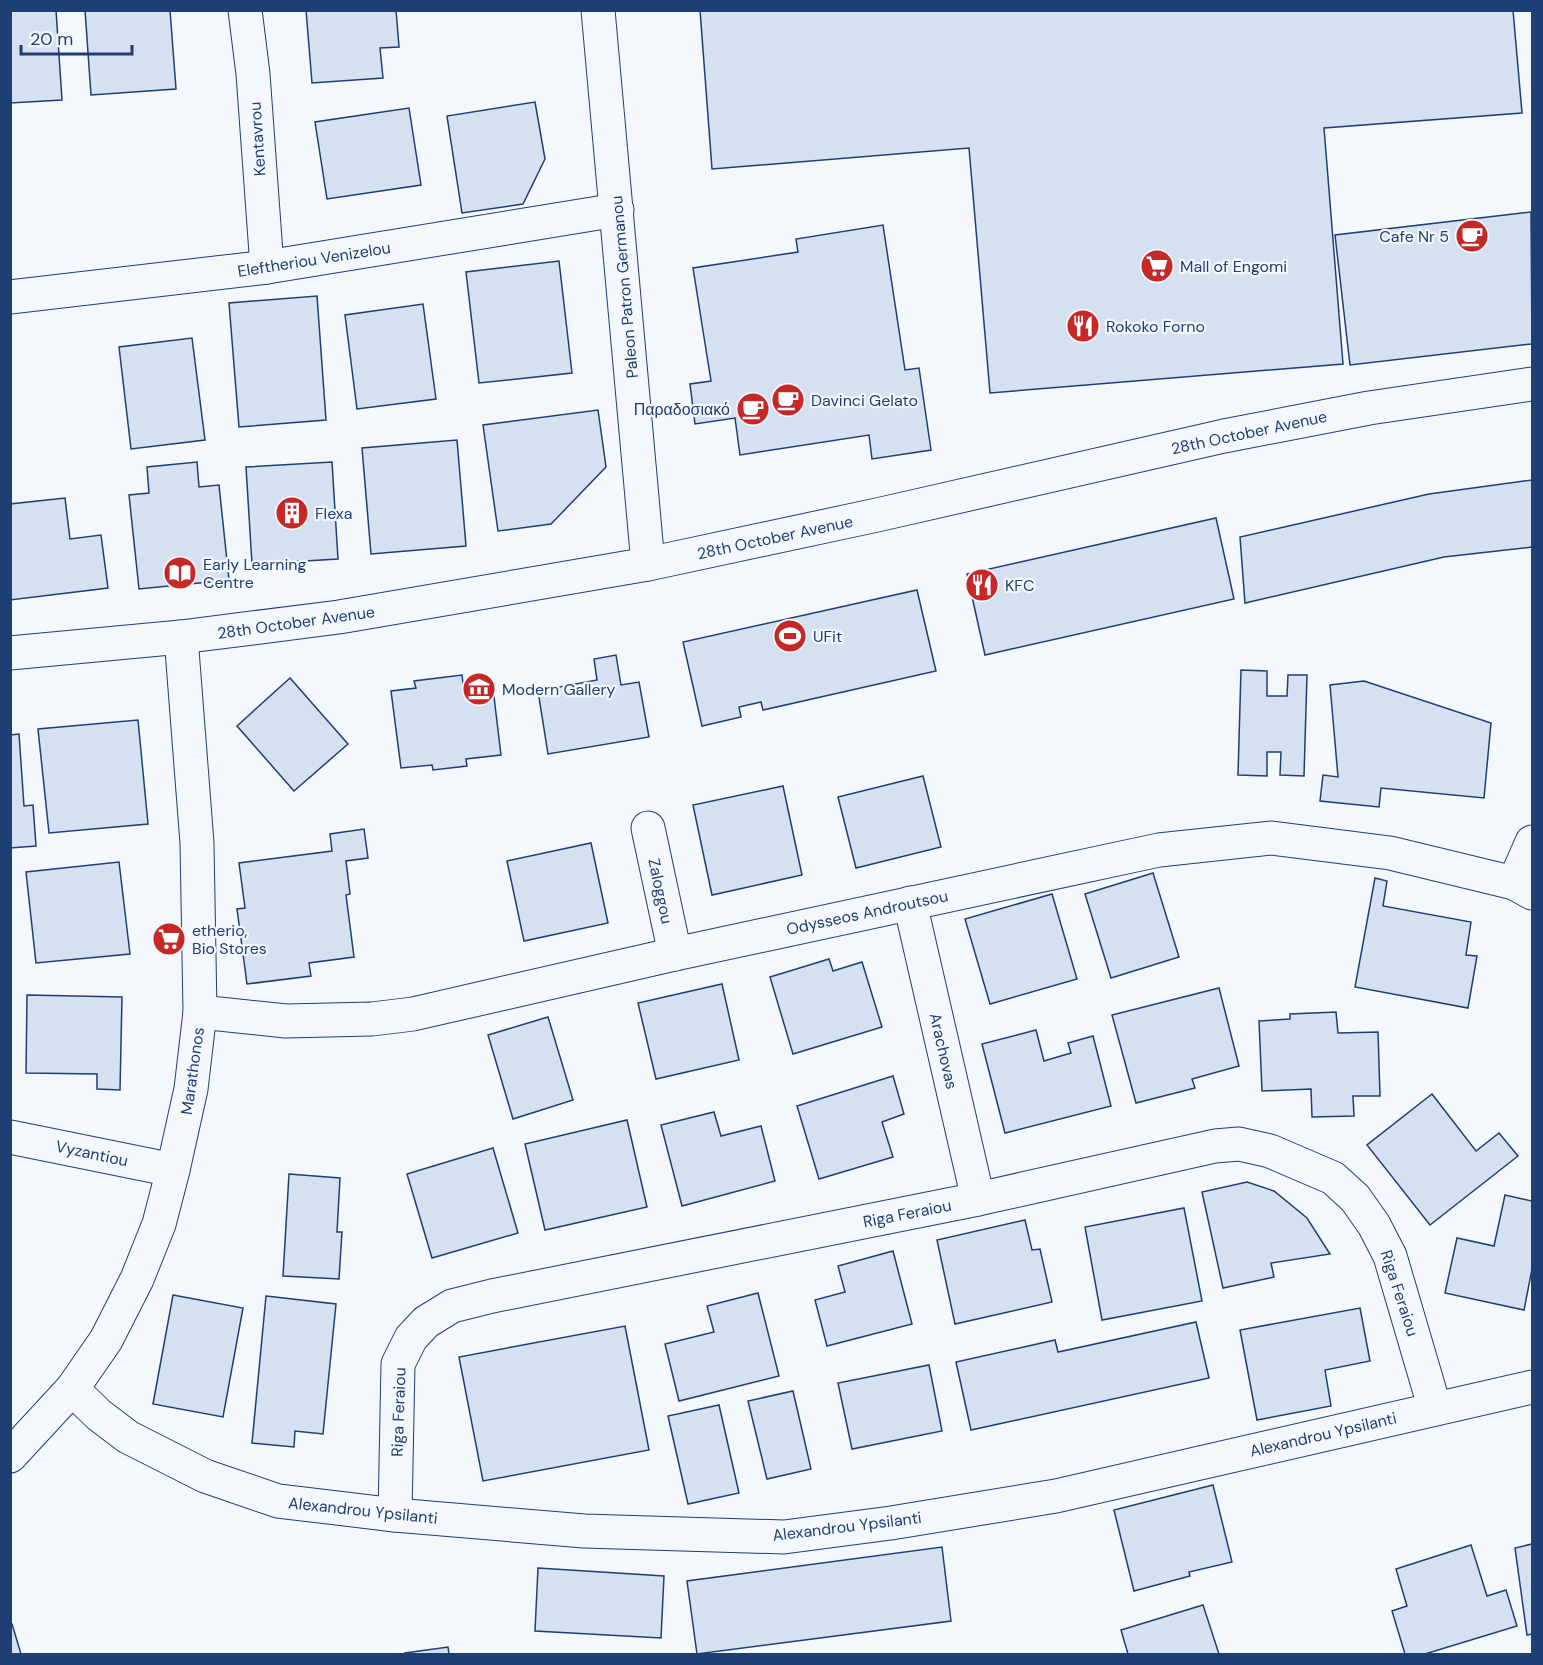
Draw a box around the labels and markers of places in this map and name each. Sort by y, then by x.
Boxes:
cafe icon: Cafe Nr 5 [1454,218,1490,254]
place label: Cafe Nr 5 [1379,226,1449,247]
supermarket icon: Mall of Engomi [1139,248,1175,284]
place label: Mall of Engomi [1180,256,1287,277]
restaurant icon: Rokoko Forno [1065,308,1101,344]
place label: Rokoko Forno [1106,316,1205,337]
cafe icon: Davinci Gelato [770,382,806,418]
place label: Davinci Gelato [811,390,918,411]
cafe icon: Παραδοσιακό [735,391,771,427]
place label: Παραδοσιακό [634,399,730,420]
building icon: Flexa [274,495,310,531]
place label: Flexa [315,503,352,524]
place label: Early Learning Centre [203,554,306,593]
library icon: Early Learning Centre [162,555,198,591]
restaurant icon: KFC [964,567,1000,603]
place label: KFC [1005,575,1034,596]
sports icon: UFit [772,618,808,654]
place label: UFit [813,626,842,647]
museum icon: Modern Gallery [461,671,497,707]
place label: Modern Gallery [502,679,615,700]
place label: etherio, Bio Stores [192,920,267,959]
supermarket icon: etherio, Bio Stores [151,921,187,957]

